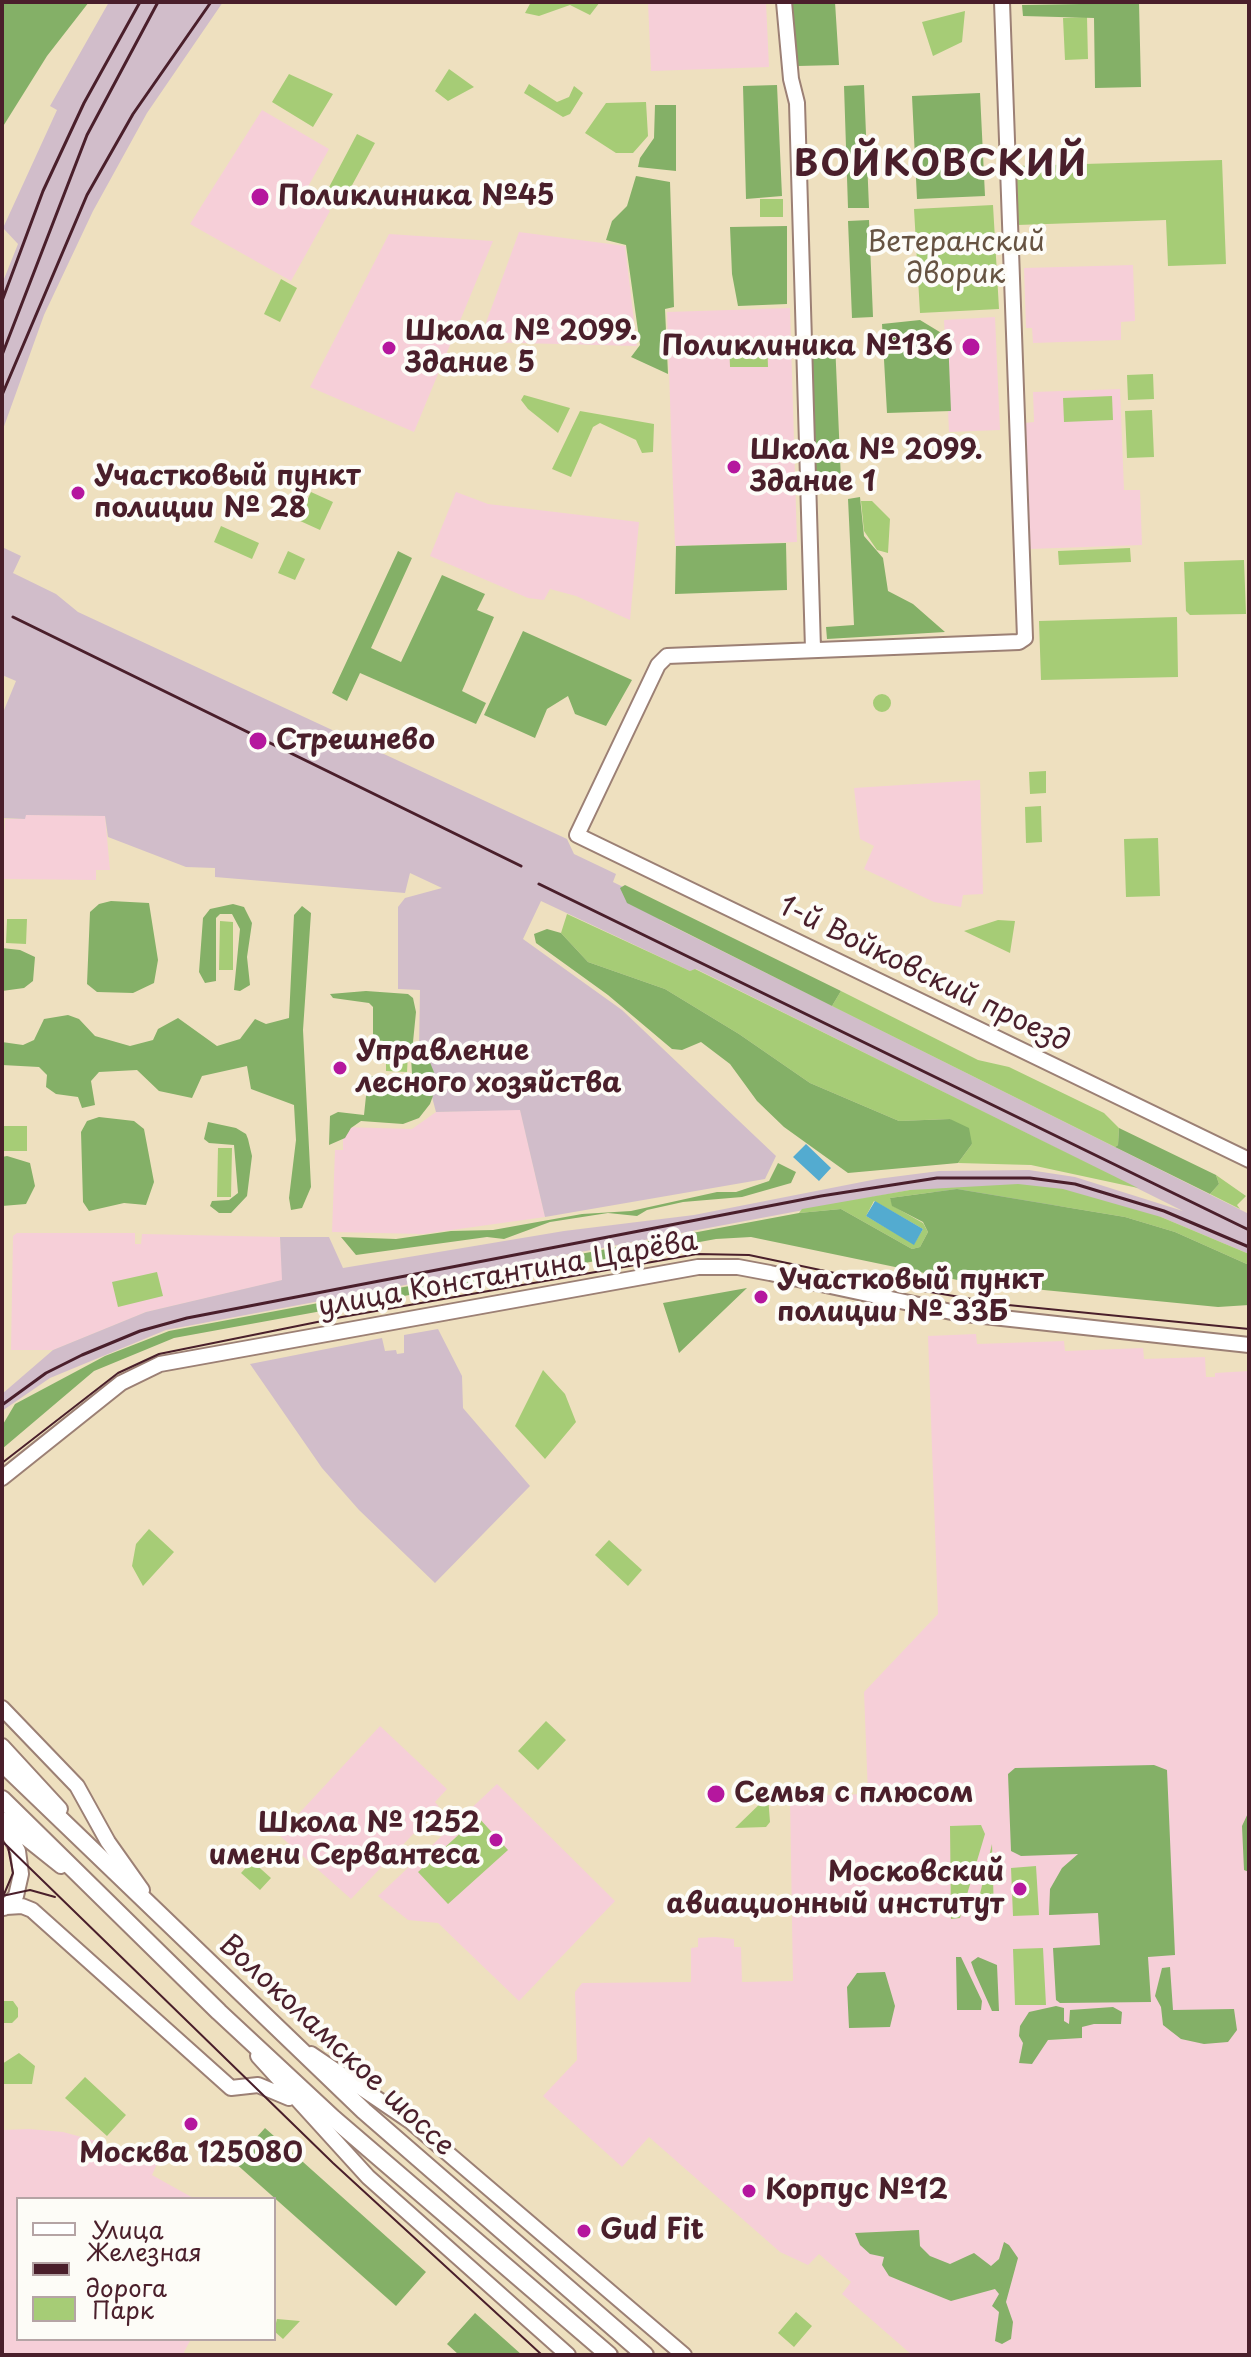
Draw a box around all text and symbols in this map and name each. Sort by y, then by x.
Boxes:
district label: ВОЙКОВСКИЙ [794,144,1088,188]
place label: Поликлиника №45 [278,180,555,214]
marker: Поликлиника №45 [249,186,271,208]
park label: Ветеранский дворик [867,226,1045,292]
place label: Школа № 2099. Здание 5 [405,315,638,381]
place label: Поликлиника №136 [662,330,953,364]
marker: Поликлиника №136 [960,336,982,358]
marker: Школа № 2099. Здание 5 [380,339,398,357]
place label: Школа № 2099. Здание 1 [750,434,983,500]
marker: Школа № 2099. Здание 1 [725,458,743,476]
place label: Участковый пункт полиции № 28 [94,460,360,526]
marker: Участковый пункт полиции № 28 [69,484,87,502]
place label: Стрешнево [276,724,435,758]
marker: Стрешнево [247,730,269,752]
street label: 1-й Войковский проезд [773,890,1075,1060]
place label: Управление лесного хозяйства [356,1035,622,1101]
marker: Управление лесного хозяйства [331,1059,349,1077]
street label: улица Константина Царёва [316,1225,700,1325]
place label: Участковый пункт полиции № 33Б [777,1264,1043,1330]
marker: Участковый пункт полиции № 33Б [752,1288,770,1306]
place label: Семья с плюсом [734,1777,974,1811]
marker: Семья с плюсом [705,1783,727,1805]
place label: Школа № 1252 имени Сервантеса [209,1807,480,1873]
marker: Школа № 1252 имени Сервантеса [487,1831,505,1849]
place label: Московский авиационный институт [666,1856,1004,1922]
marker: Московский авиационный институт [1011,1880,1029,1898]
street label: Волоколамское шоссе [211,1928,461,2164]
marker: Москва 125080 [182,2115,200,2133]
place label: Москва 125080 [79,2137,303,2171]
place label: Корпус №12 [765,2174,948,2208]
marker: Корпус №12 [740,2182,758,2200]
legend [16,2197,276,2341]
text: Улица [92,2211,164,2247]
place label: Gud Fit [600,2214,704,2248]
marker: Gud Fit [575,2222,593,2240]
text: Железная дорога [86,2233,202,2305]
text: Парк [92,2291,154,2327]

